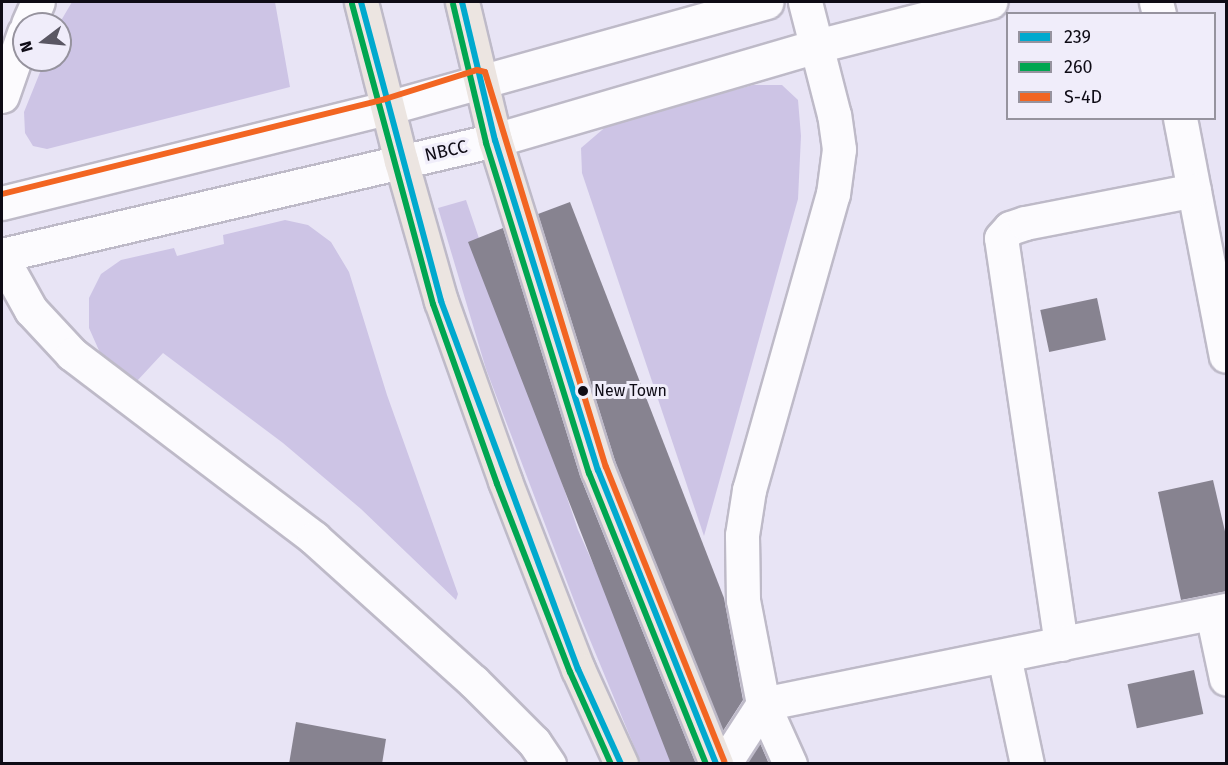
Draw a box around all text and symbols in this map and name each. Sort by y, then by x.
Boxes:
north arrow [12,12,72,72]
legend [1006,12,1216,120]
text: 239 [1064,26,1091,48]
text: N [16,39,37,54]
text: 260 [1064,56,1093,78]
text: S-4D [1064,86,1102,108]
street label: NBCC [423,136,469,166]
place label: New Town [594,381,667,401]
marker: New Town [577,385,589,397]

